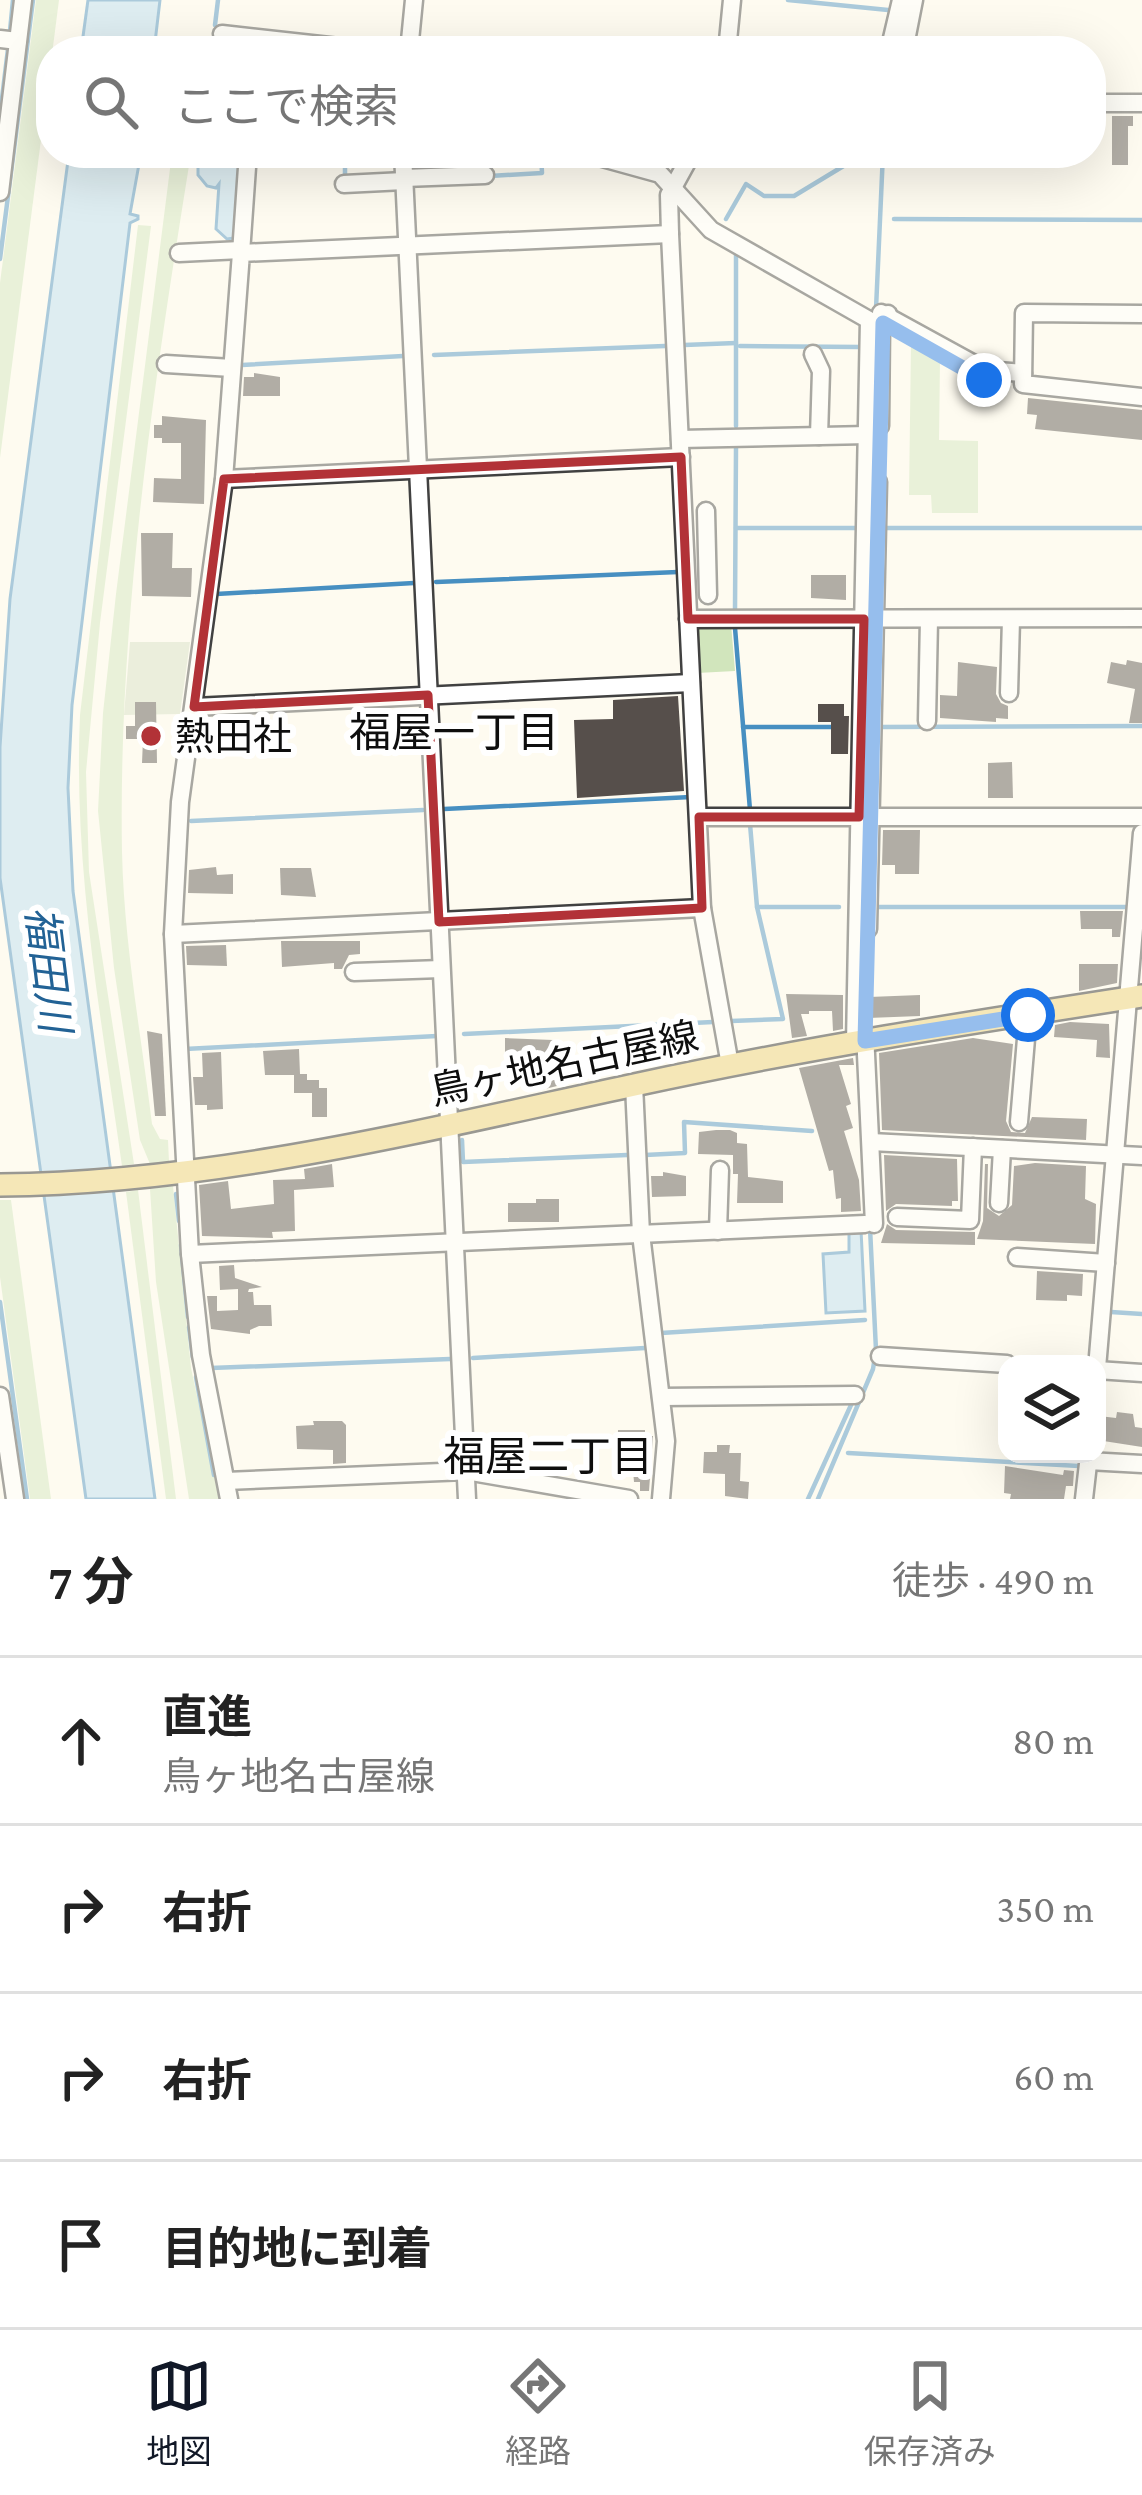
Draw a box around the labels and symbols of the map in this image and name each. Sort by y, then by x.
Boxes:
route end [957,353,1011,407]
district label: 福屋一丁目 [349,709,559,756]
place label: 熱田社 [175,715,292,758]
marker: 熱田社 [138,723,164,749]
water label: 福田川 [18,904,80,1038]
route start [1001,988,1055,1042]
street label: 鳥ヶ地名古屋線 [426,1014,702,1113]
district label: 福屋二丁目 [443,1433,653,1480]

